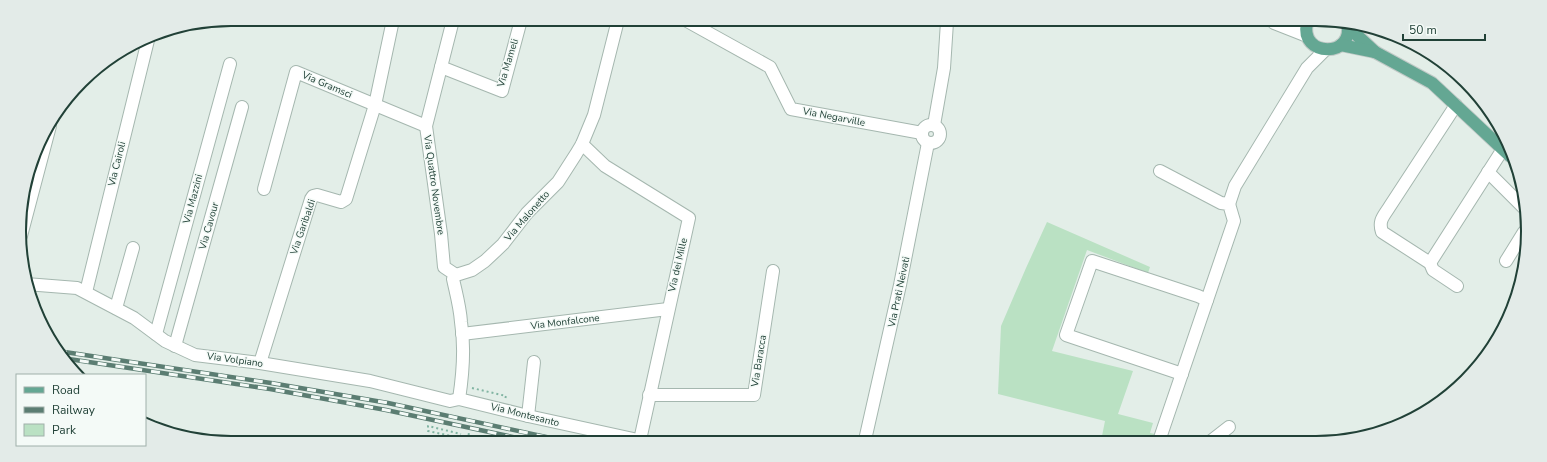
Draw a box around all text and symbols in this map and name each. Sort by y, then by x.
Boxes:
scale bar [1403,16,1485,42]
text: 50 m [1409,22,1437,38]
street label: Via Mameli [494,37,522,90]
street label: Via Gramsci [299,68,354,102]
street label: Via Negarville [801,104,867,130]
street label: Via Quattro Novembre [420,133,448,236]
street label: Via Cairoli [104,140,129,189]
street label: Via Mazzini [179,173,206,226]
street label: Via Malonetto [500,187,553,245]
street label: Via Garibaldi [287,197,319,258]
street label: Via Cavour [195,200,223,252]
street label: Via dei Mille [665,237,691,294]
street label: Via Prati Neivati [884,255,913,330]
street label: Via Monfalcone [529,311,600,333]
street label: Via Baracca [748,334,770,389]
street label: Via Volpiano [205,349,264,371]
legend [16,374,146,446]
text: Road [52,382,80,398]
street label: Via Montesanto [488,399,561,430]
text: Railway [52,402,96,418]
text: Park [52,422,77,438]

